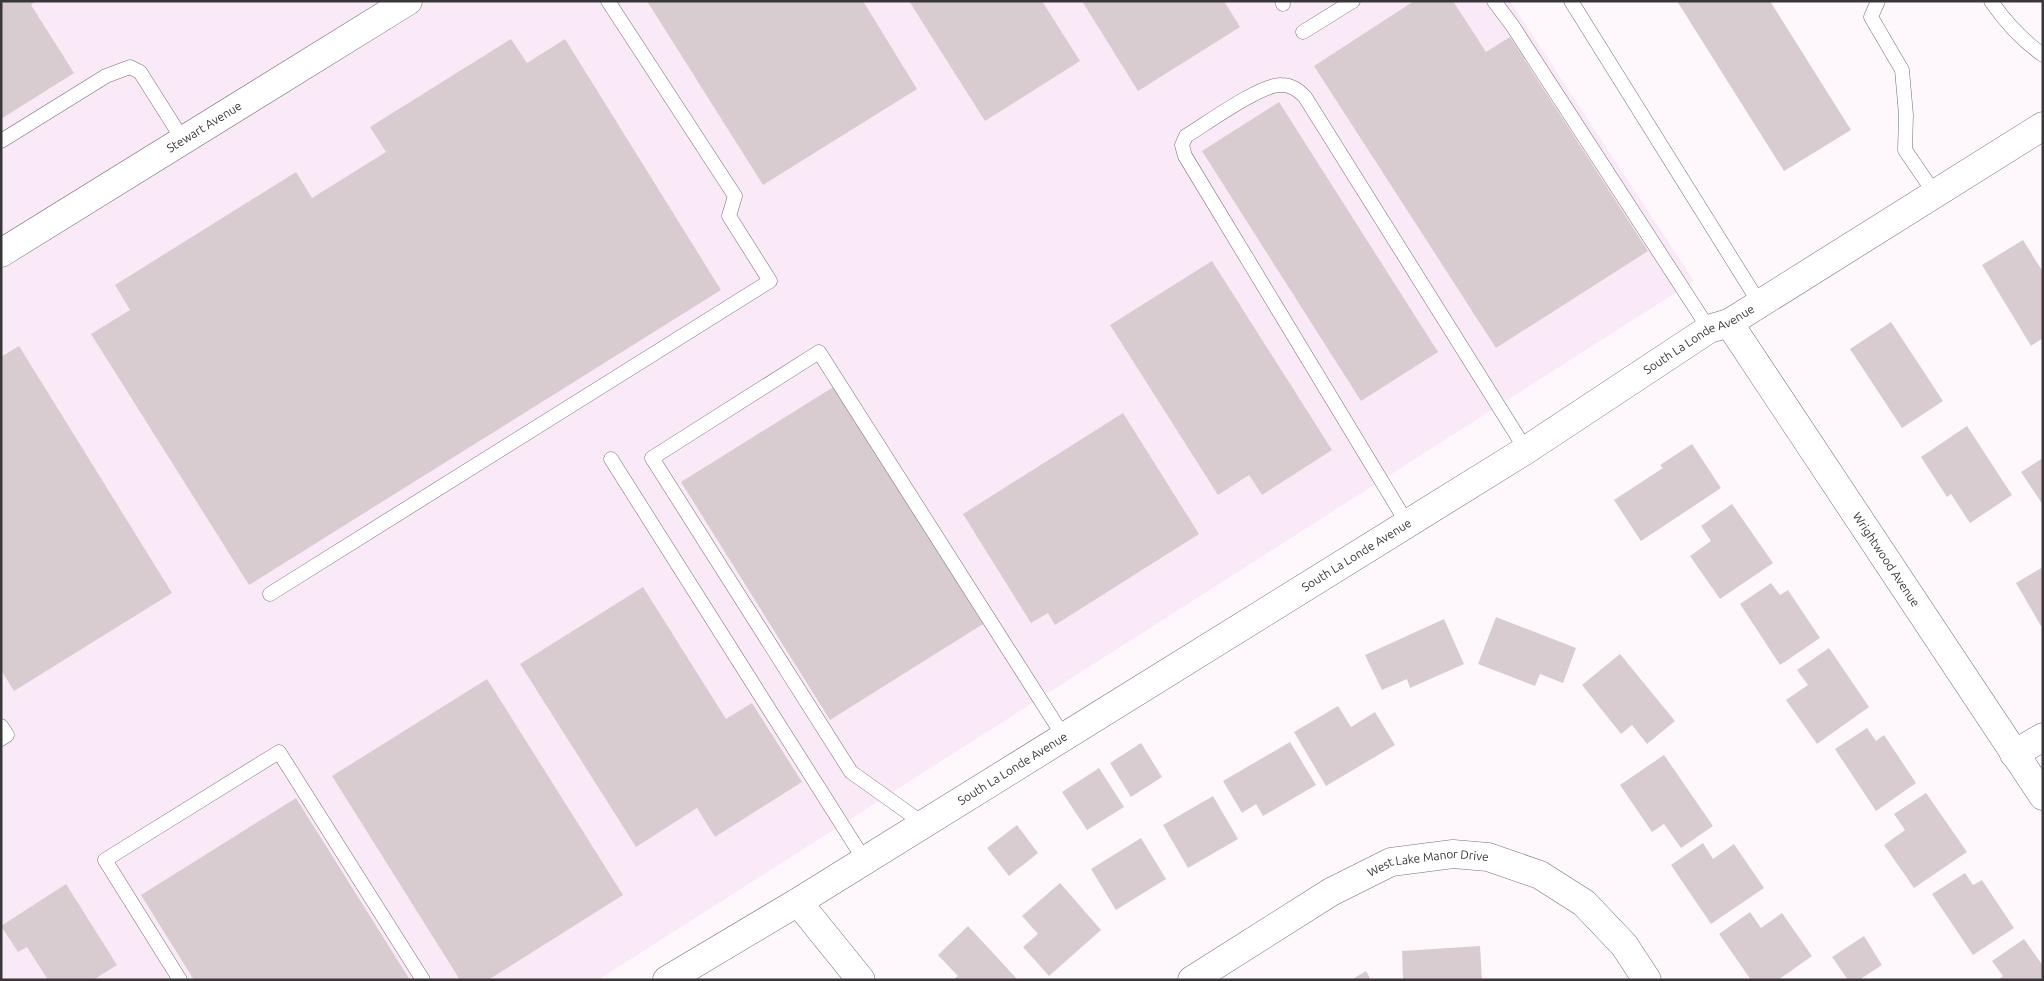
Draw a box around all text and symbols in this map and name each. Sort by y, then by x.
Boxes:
street label: Stewart Avenue [164,99,244,155]
street label: South La Londe Avenue [1641,302,1756,376]
street label: Wrightwood Avenue [1850,510,1922,609]
street label: South La Londe Avenue [1299,516,1413,594]
street label: South La Londe Avenue [955,729,1069,807]
street label: West Lake Manor Drive [1365,847,1489,879]

